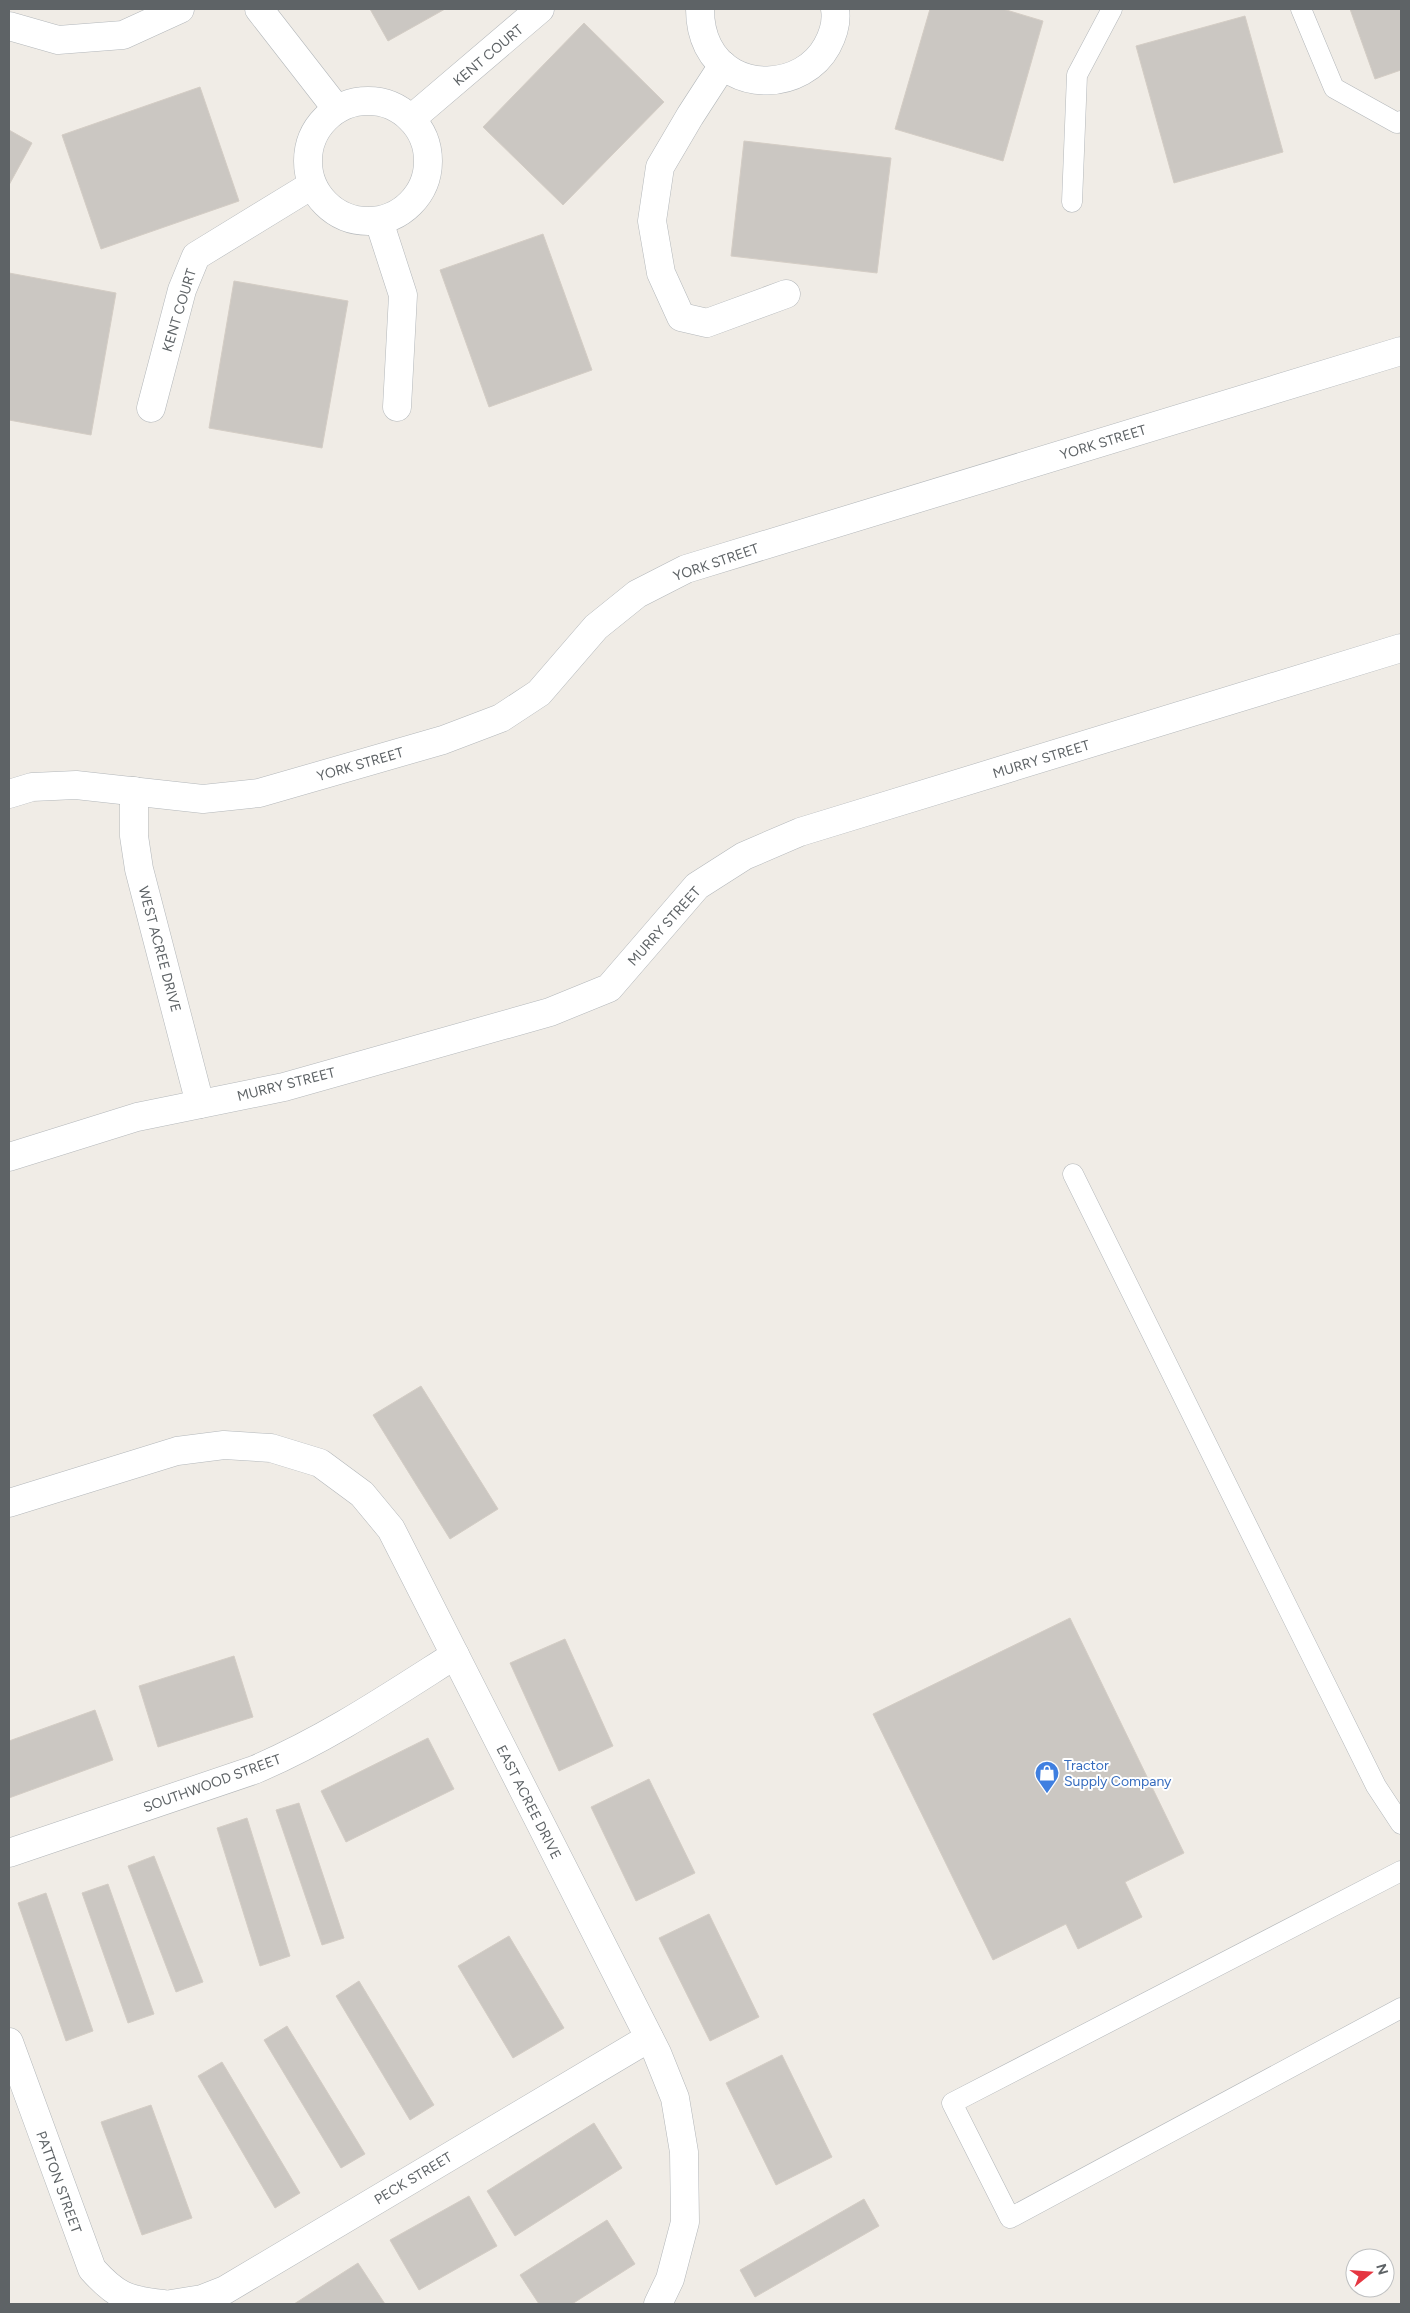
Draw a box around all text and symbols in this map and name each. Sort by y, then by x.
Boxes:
street label: KENT COURT [450,21,527,90]
street label: KENT COURT [159,266,200,354]
street label: YORK STREET [1058,421,1149,464]
street label: YORK STREET [671,540,761,585]
street label: MURRY STREET [991,737,1092,782]
street label: YORK STREET [315,744,406,785]
street label: MURRY STREET [624,883,705,969]
street label: WEST ACREE DRIVE [135,884,185,1014]
street label: MURRY STREET [235,1064,337,1105]
street label: EAST ACREE DRIVE [492,1742,565,1862]
street label: SOUTHWOOD STREET [141,1751,284,1816]
place label: Tractor Supply Company [1064,1757,1172,1790]
shop icon: Tractor Supply Company [1034,1760,1060,1794]
street label: PATTON STREET [32,2129,85,2236]
street label: PECK STREET [371,2148,456,2208]
north arrow [1345,2248,1395,2298]
text: N [1372,2262,1392,2277]

